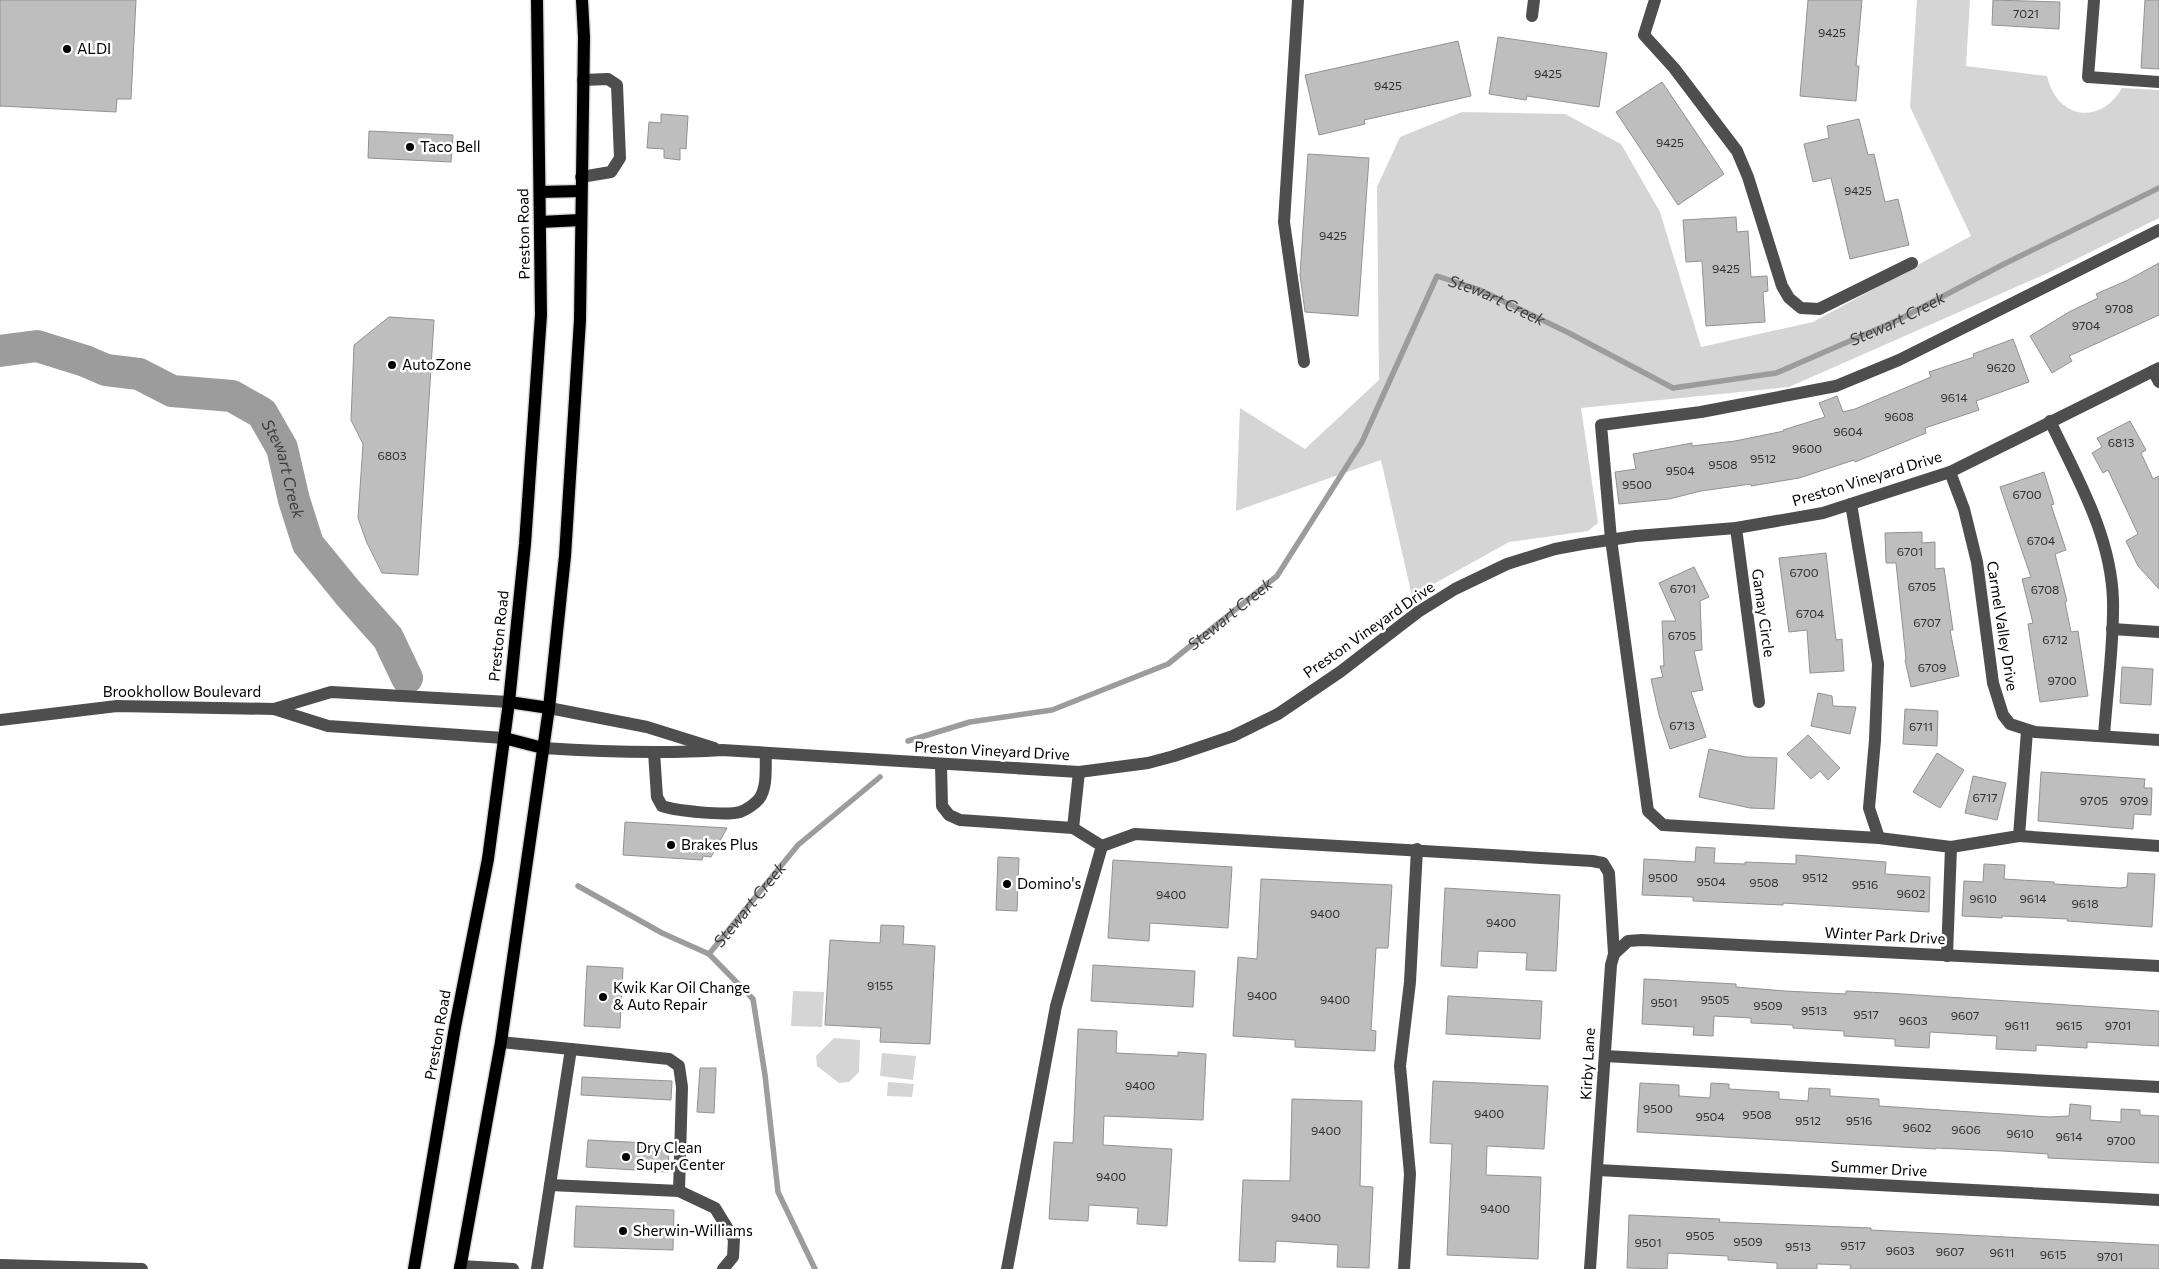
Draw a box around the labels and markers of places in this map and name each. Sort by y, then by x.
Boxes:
place label: ALDI [77,39,111,57]
marker: ALDI [61,43,73,55]
place label: Taco Bell [420,137,481,155]
marker: Taco Bell [404,141,416,153]
place label: AutoZone [402,355,471,373]
marker: AutoZone [386,359,398,371]
place label: Brakes Plus [681,835,758,853]
marker: Brakes Plus [665,839,677,851]
place label: Domino's [1017,874,1082,892]
marker: Domino's [1001,878,1013,890]
place label: Kwik Kar Oil Change & Auto Repair [613,978,750,1013]
marker: Kwik Kar Oil Change & Auto Repair [597,991,609,1003]
place label: Dry Clean Super Center [636,1138,726,1173]
marker: Dry Clean Super Center [620,1151,632,1163]
place label: Sherwin-Williams [633,1221,753,1239]
marker: Sherwin-Williams [617,1225,629,1237]

